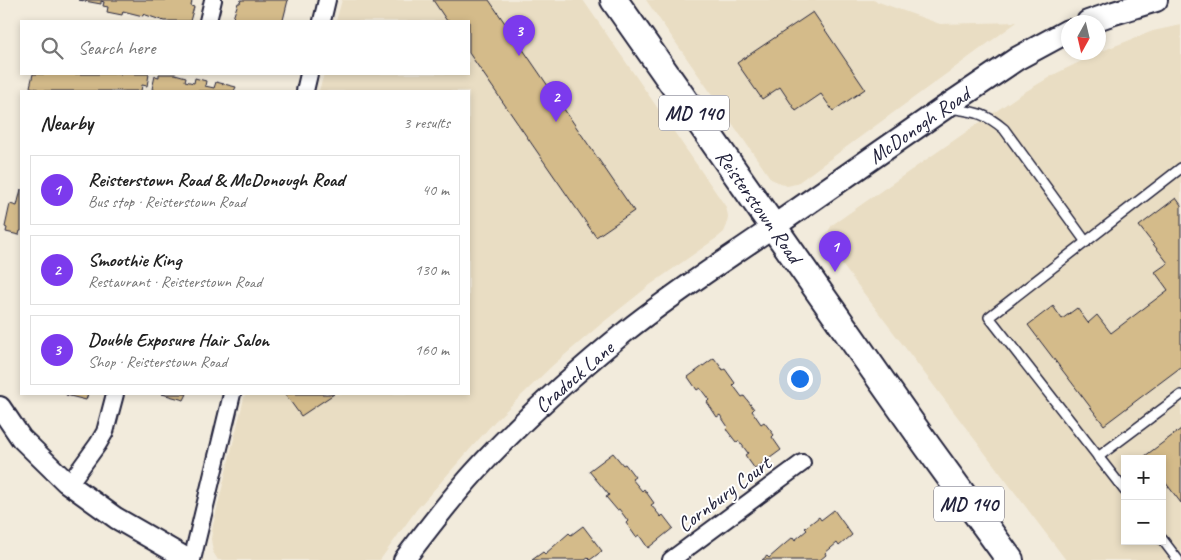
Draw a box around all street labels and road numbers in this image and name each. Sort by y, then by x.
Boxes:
street label: McDonogh Road [864,79,978,169]
road number: MD 140 [659,96,729,130]
street label: Reisterstown Road [710,144,810,271]
street label: Cradock Lane [529,334,621,419]
street label: Cornbury Court [672,449,778,538]
road number: MD 140 [934,486,1004,522]

